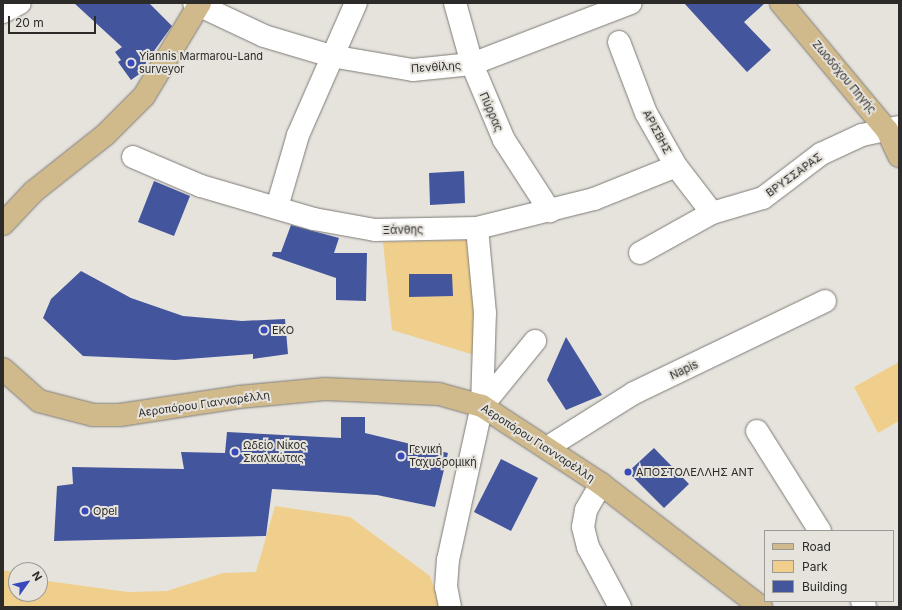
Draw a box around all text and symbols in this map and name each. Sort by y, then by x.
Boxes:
scale bar [10,8,98,34]
text: 20 m [15,15,44,30]
street label: Ζωοδόχου Πηγής [810,38,878,116]
place label: Yiannis Marmarou-Land surveyor [139,50,263,76]
marker: Yiannis Marmarou-Land surveyor [126,58,136,68]
street label: Πενθίλης [410,59,462,75]
street label: Πύρρας [477,90,505,134]
street label: ΑΡΙΣΒΗΣ [640,108,674,156]
street label: ΒΡΥΣΣΑΡΑΣ [763,150,825,200]
street label: Ξάνθης [383,223,423,237]
place label: EKO [272,323,294,337]
marker: EKO [259,325,269,335]
street label: Napis [668,358,700,382]
street label: Αεροπόρου Γιανναρέλλη [137,388,271,420]
street label: Αεροπόρου Γιανναρέλλη [479,401,597,485]
place label: Ωδείο Νίκος Σκαλκώτας [243,439,306,465]
place label: Γενική Ταχυδρομική [409,443,477,469]
marker: Ωδείο Νίκος Σκαλκώτας [230,447,240,457]
marker: Γενική Ταχυδρομική [396,451,406,461]
place label: ΑΠΟΣΤΟΛΕΛΛΗΣ ΑΝΤ [636,465,754,479]
marker: ΑΠΟΣΤΟΛΕΛΛΗΣ ΑΝΤ [623,467,633,477]
place label: Opel [93,504,117,518]
marker: Opel [80,506,90,516]
legend [764,530,894,602]
text: Road [802,539,831,554]
text: Park [802,559,828,574]
north arrow [8,562,48,602]
text: N [29,569,45,583]
text: Building [802,579,847,594]

